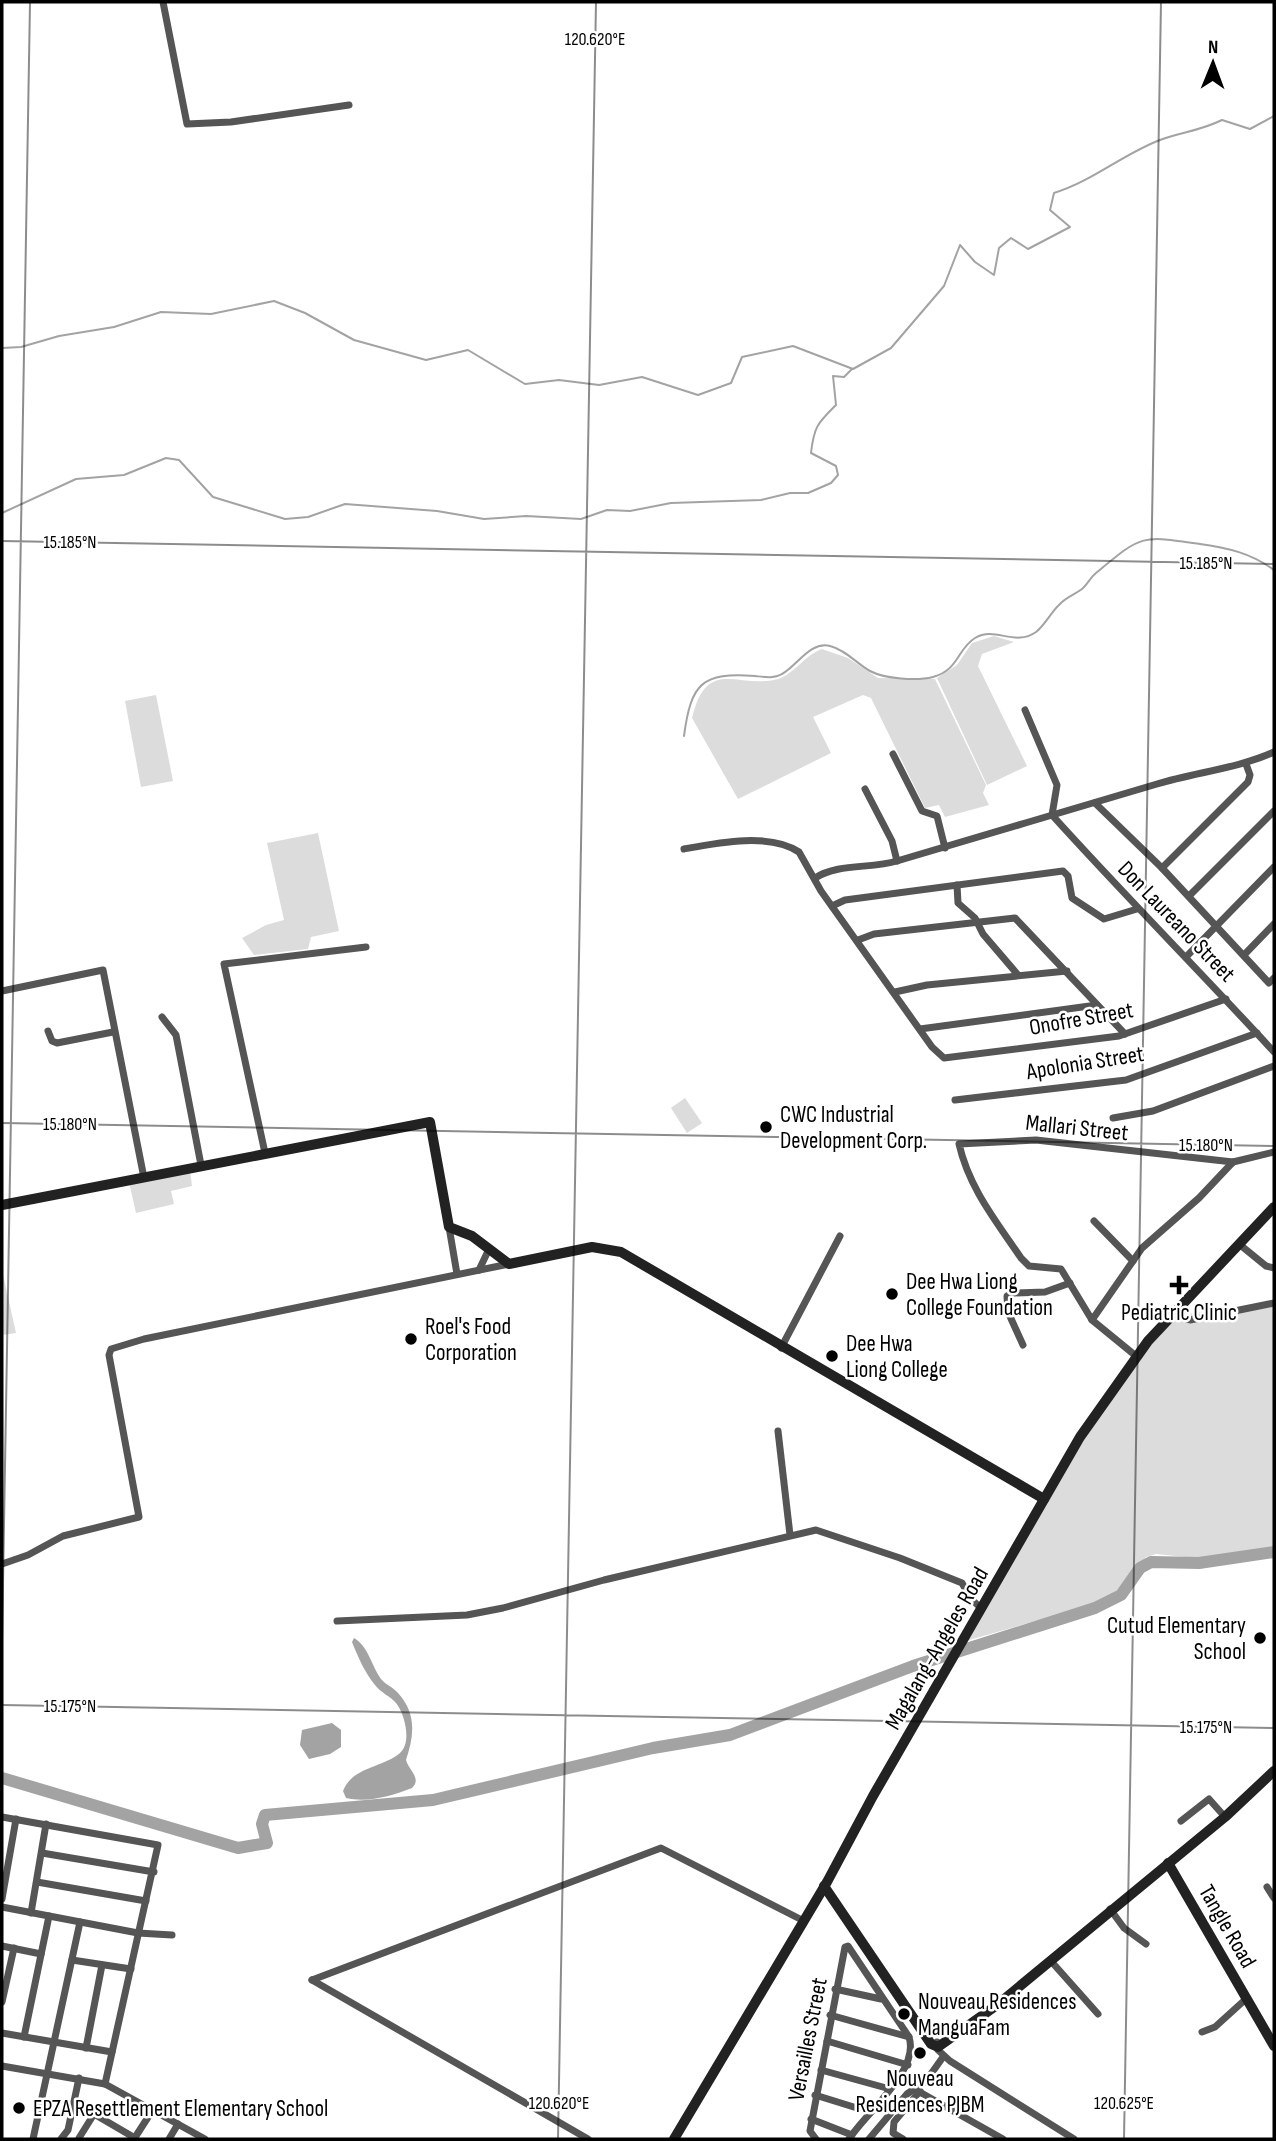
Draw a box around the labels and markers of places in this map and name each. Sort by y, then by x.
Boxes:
place label: CWC Industrial Development Corp. [780,1101,927,1155]
marker: CWC Industrial Development Corp. [758,1119,774,1135]
place label: Dee Hwa Liong College Foundation [906,1268,1053,1322]
marker: Pediatric Clinic [1169,1275,1189,1295]
marker: Dee Hwa Liong College Foundation [884,1286,900,1302]
place label: Pediatric Clinic [1121,1299,1237,1327]
place label: Roel's Food Corporation [425,1313,517,1367]
place label: Dee Hwa Liong College [846,1330,948,1384]
marker: Roel's Food Corporation [403,1331,419,1347]
marker: Dee Hwa Liong College [824,1348,840,1364]
place label: Cutud Elementary School [1107,1612,1246,1666]
marker: Cutud Elementary School [1252,1630,1268,1646]
place label: Nouveau Residences ManguaFam [918,1988,1076,2042]
marker: Nouveau Residences ManguaFam [896,2006,912,2022]
marker: Nouveau Residences PJBM [912,2045,928,2061]
place label: Nouveau Residences PJBM [856,2065,984,2119]
place label: EPZA Resettlement Elementary School [33,2095,328,2123]
marker: EPZA Resettlement Elementary School [11,2100,27,2116]

